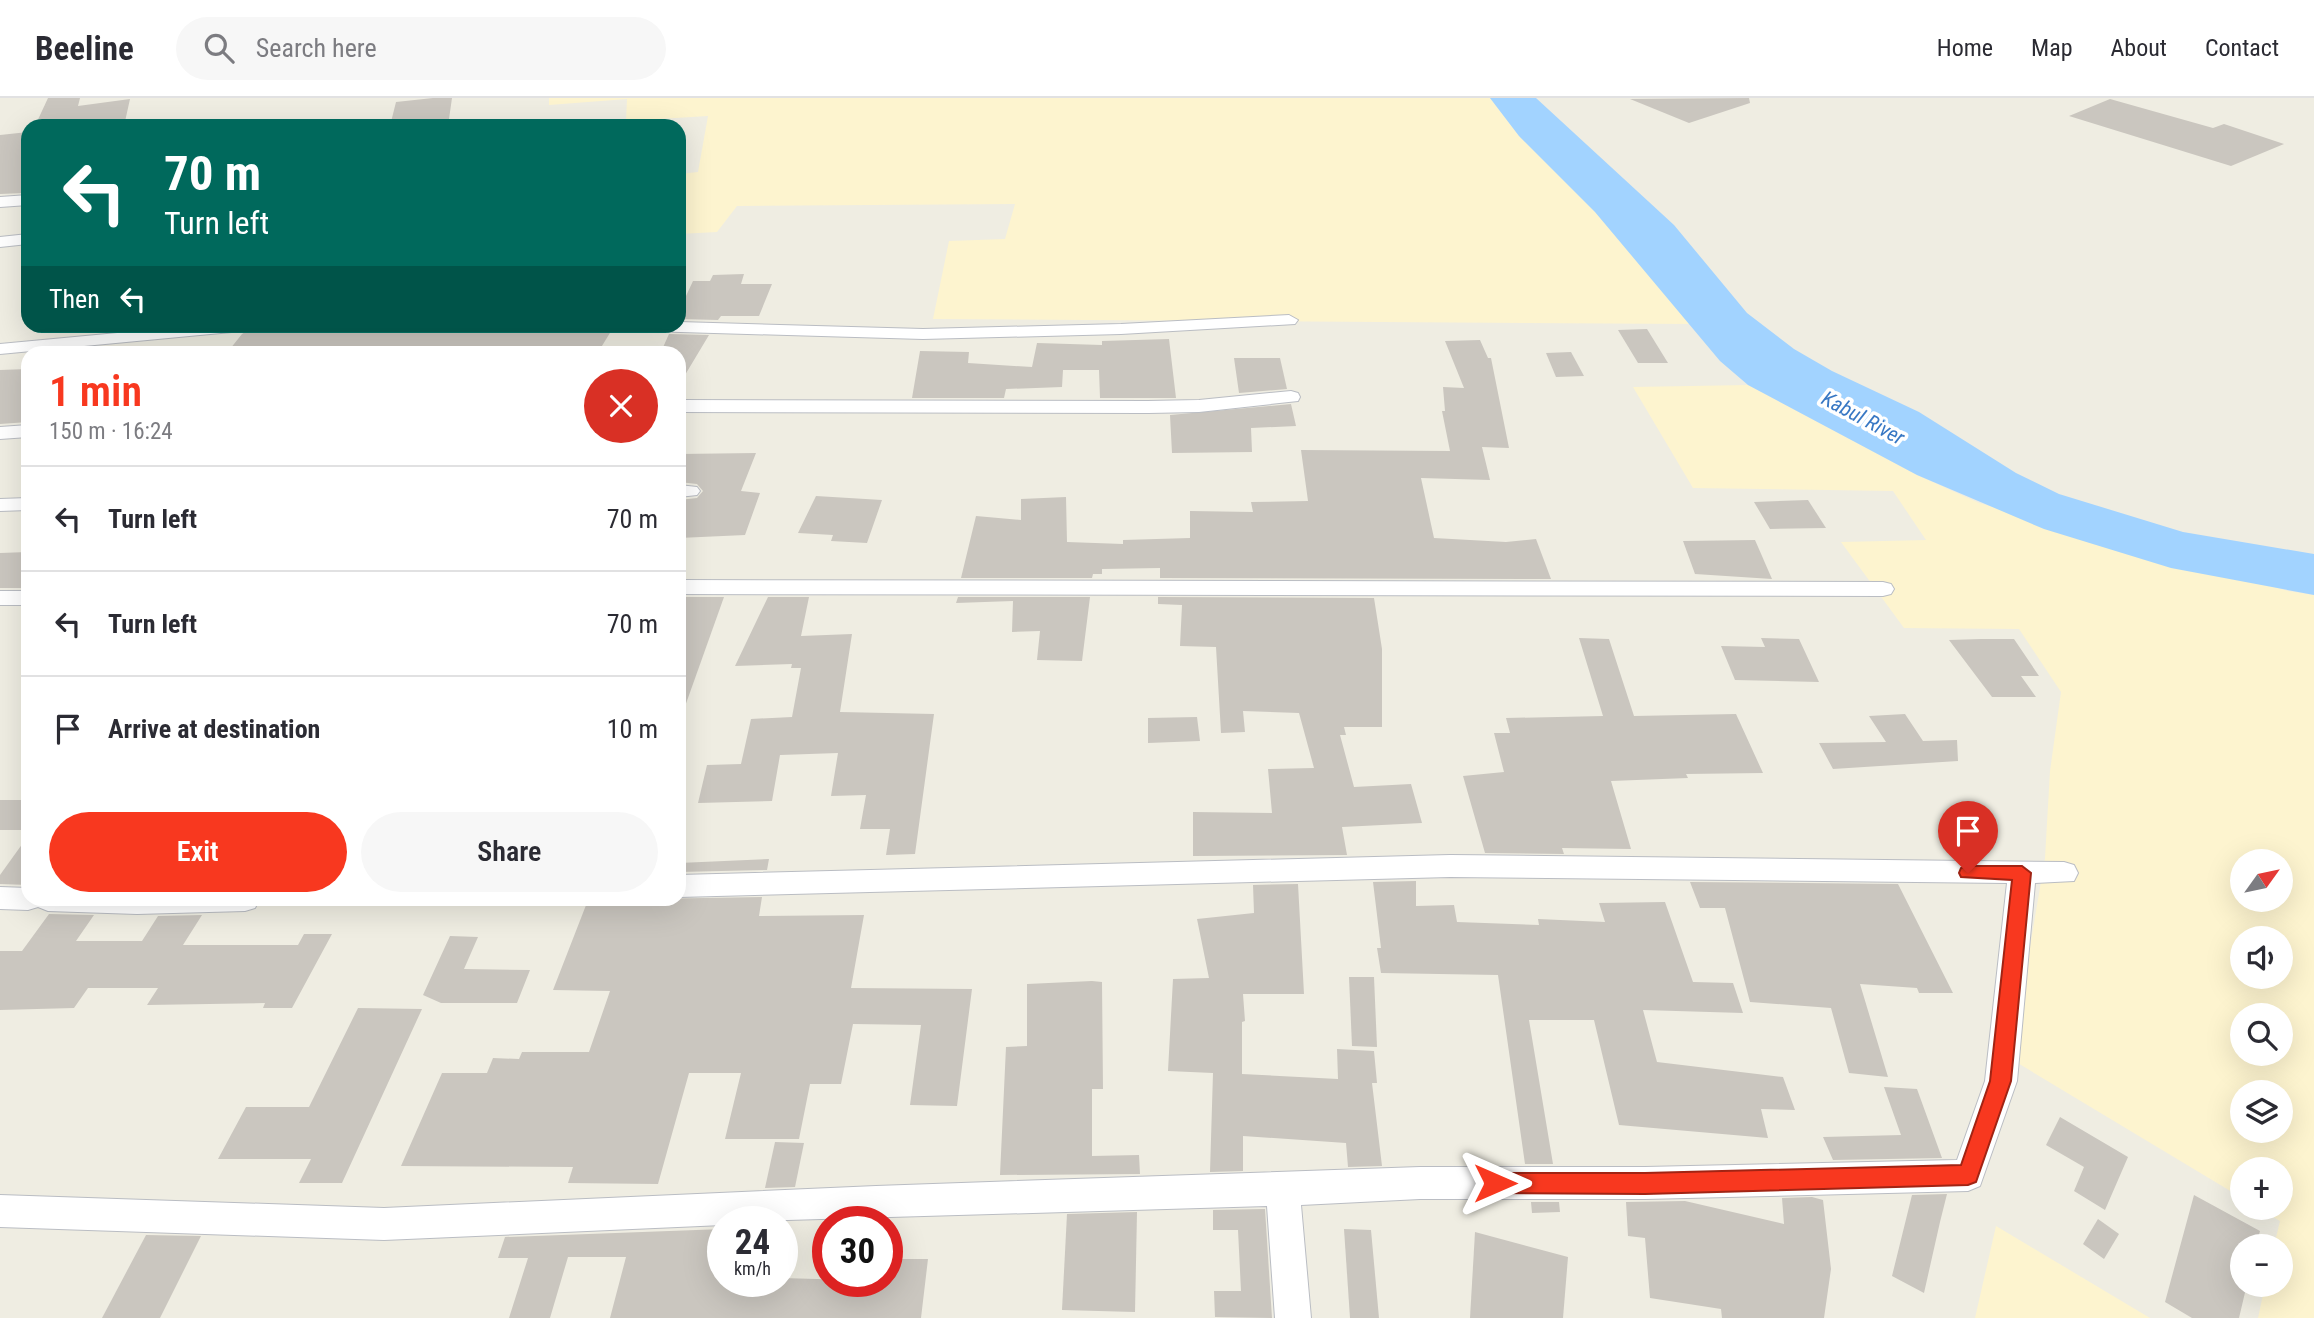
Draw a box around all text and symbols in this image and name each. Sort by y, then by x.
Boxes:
search box [176,17,666,80]
text: Beeline [35,29,134,68]
icon: search [200,29,238,67]
text: Search here [256,33,377,63]
text: Home [1937,34,1993,62]
text: Map [2031,34,2073,62]
text: About [2111,34,2167,62]
text: Contact [2205,34,2279,62]
text: 70 m [164,145,261,202]
icon: left [49,147,140,238]
text: Turn left [164,204,269,242]
icon: left [114,280,152,318]
text: Then [49,284,100,314]
text: 1 min [49,367,142,416]
button: close [584,369,658,443]
water label: Kabul River [1818,386,1909,450]
text: 150 m · 16:24 [49,418,173,445]
icon: left [49,500,87,538]
text: Turn left [108,504,197,534]
text: 70 m [607,504,658,534]
icon: left [49,605,87,643]
text: Turn left [108,609,197,639]
text: 70 m [607,609,658,639]
icon: arrive [49,710,87,748]
text: Arrive at destination [108,714,320,744]
text: 10 m [607,714,658,744]
pin [1938,801,1998,873]
button: Exit [49,812,347,892]
button: Share [361,812,658,892]
icon: arrive [1949,812,1987,850]
north arrow [2230,849,2292,912]
map controls [2230,849,2293,1297]
button: sound [2230,926,2293,989]
button: search [2230,1003,2293,1066]
button: layers [2230,1080,2293,1143]
position arrow [1458,1146,1532,1220]
button: + [2230,1157,2293,1220]
speed limit sign: 30 [812,1206,903,1297]
text: 24 [735,1222,770,1263]
button: − [2230,1234,2293,1297]
text: km/h [734,1258,771,1279]

